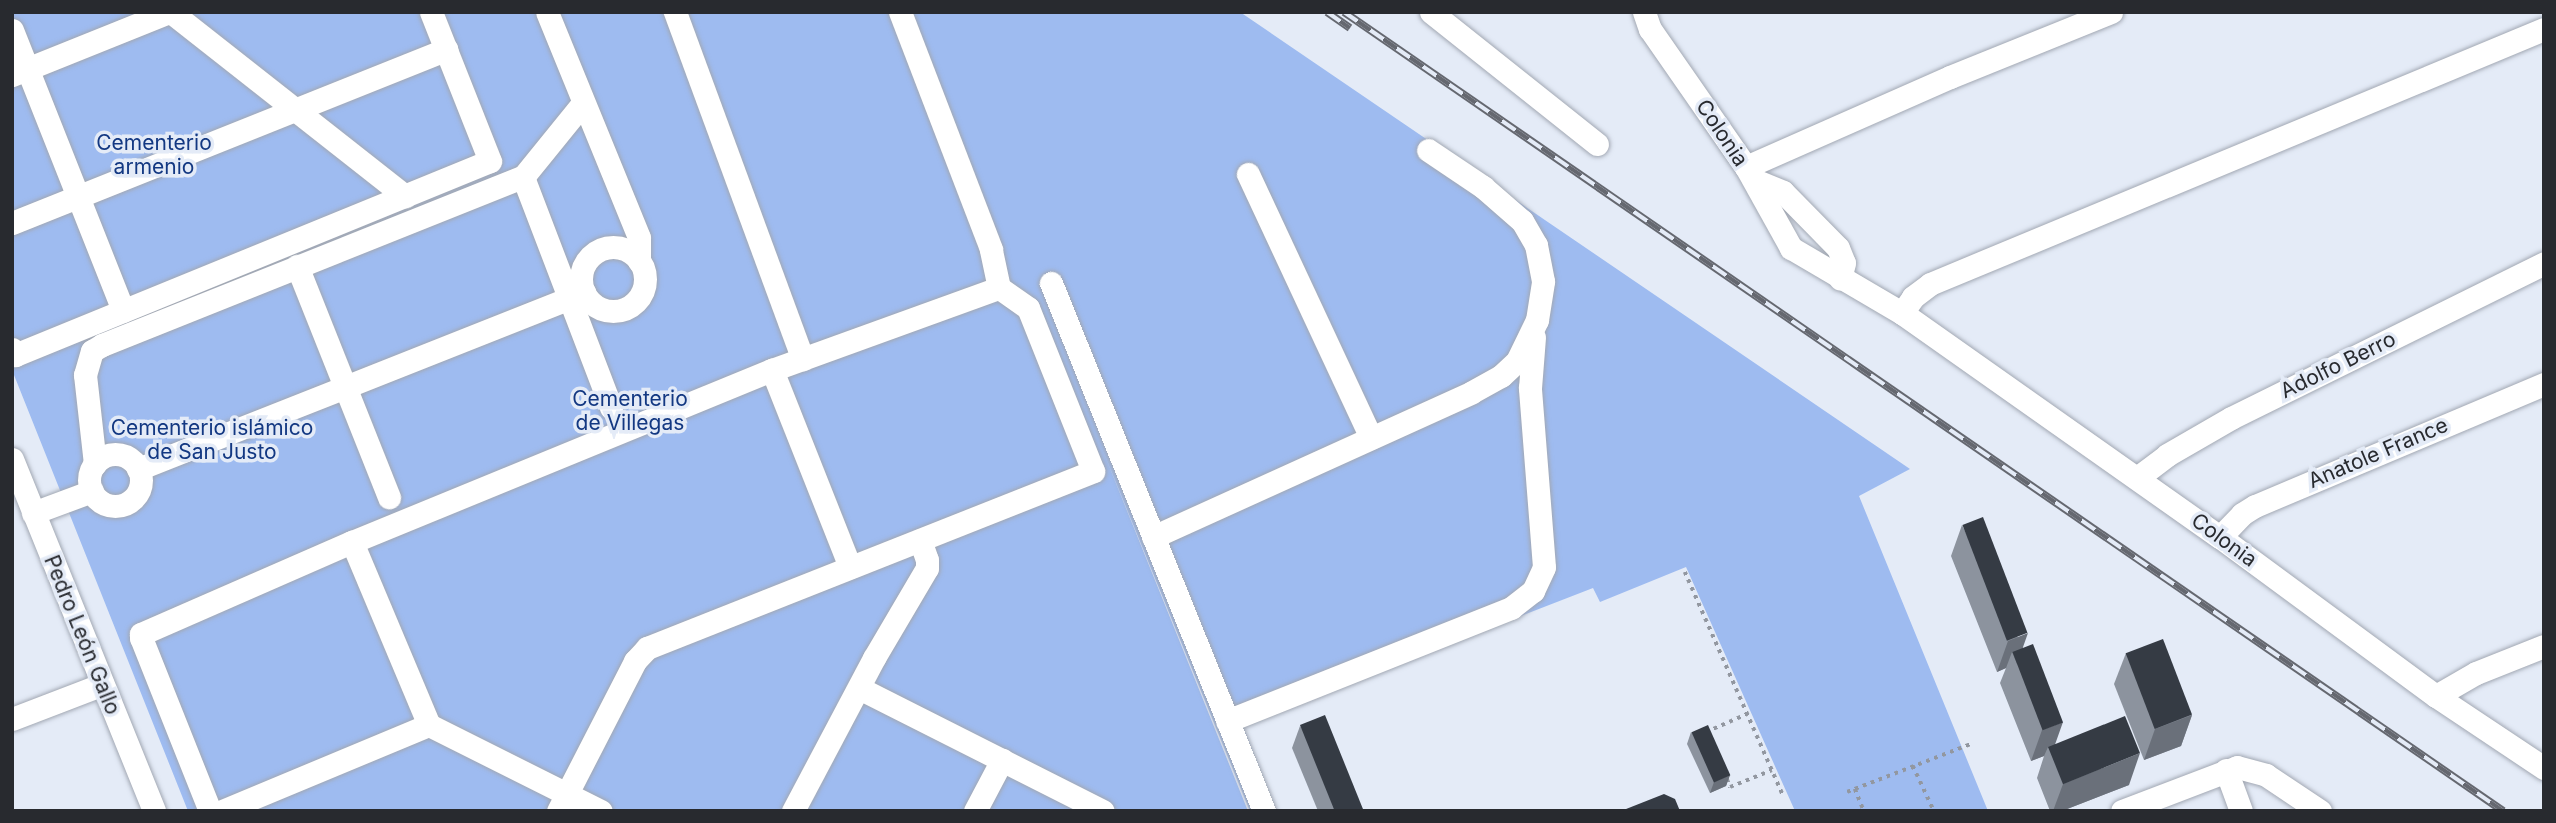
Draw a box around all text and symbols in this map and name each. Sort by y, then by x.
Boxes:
street label: Colonia [1691,95,1753,171]
park label: Cementerio armenio [96,130,212,180]
street label: Adolfo Berro [2276,326,2400,404]
park label: Cementerio de Villegas [572,386,688,436]
street label: Anatole France [2304,412,2452,494]
park label: Cementerio islámico de San Justo [111,415,313,465]
street label: Colonia [2186,508,2262,572]
street label: Pedro León Gallo [39,552,125,718]

